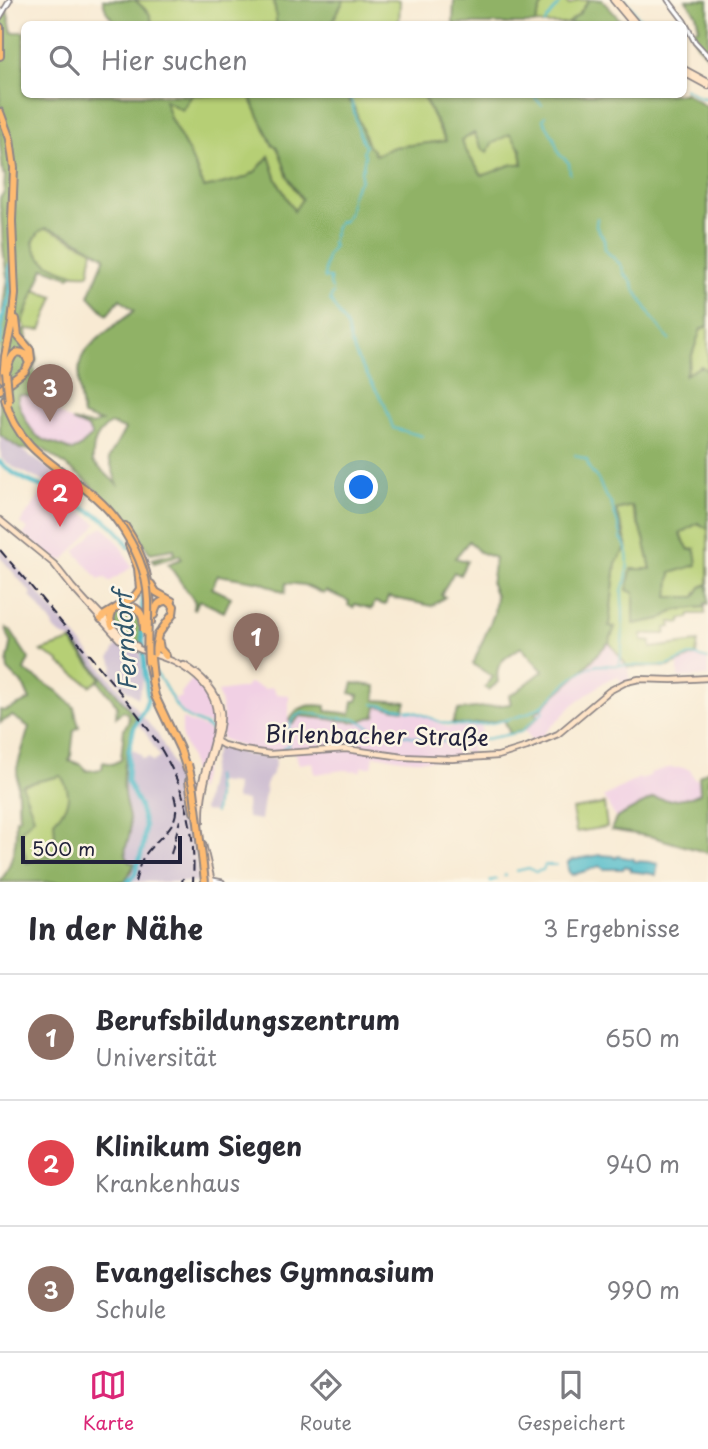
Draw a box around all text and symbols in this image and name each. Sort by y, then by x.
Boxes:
search box [21,21,687,98]
text: Hier suchen [101,40,248,79]
icon: search [45,41,83,79]
pin: 3 [27,364,73,422]
pin: 2 [37,469,83,527]
your location [344,470,378,504]
water label: Ferndorf [103,584,145,692]
pin: 1 [233,613,279,671]
street label: Birlenbacher Straße [265,715,489,754]
scale bar [21,833,182,865]
text: 500 m [32,834,95,862]
text: In der Nähe [28,905,203,950]
text: 3 Ergebnisse [543,910,680,945]
text: Berufsbildungszentrum [95,1000,400,1039]
text: 1 [46,1020,57,1055]
text: 650 m [605,1020,680,1055]
text: Universität [95,1039,217,1074]
text: Klinikum Siegen [95,1126,302,1165]
text: 2 [43,1146,59,1181]
text: 940 m [606,1146,680,1181]
text: Krankenhaus [95,1165,240,1200]
text: Evangelisches Gymnasium [95,1252,434,1291]
text: 3 [43,1272,59,1307]
text: 990 m [607,1272,680,1307]
text: Schule [95,1291,166,1326]
tab: Karte [83,1366,134,1436]
tab: Route [300,1366,352,1436]
tab: Gespeichert [517,1366,625,1436]

